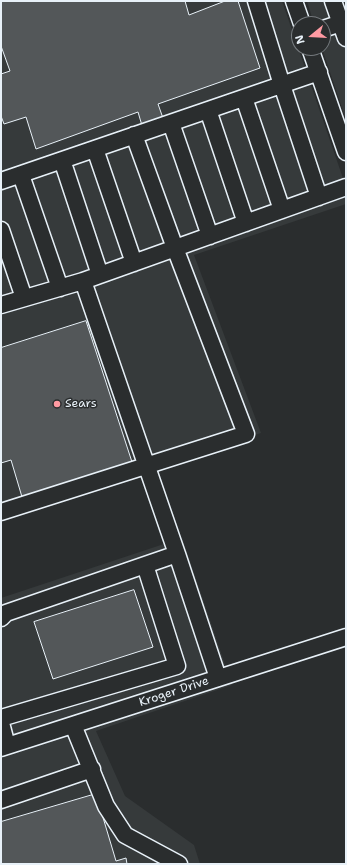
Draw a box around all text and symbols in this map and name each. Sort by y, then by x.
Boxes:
north arrow [291,16,331,56]
text: N [292,33,309,46]
place label: Sears [65,397,97,411]
marker: Sears [52,399,62,409]
street label: Kroger Drive [137,674,211,710]

